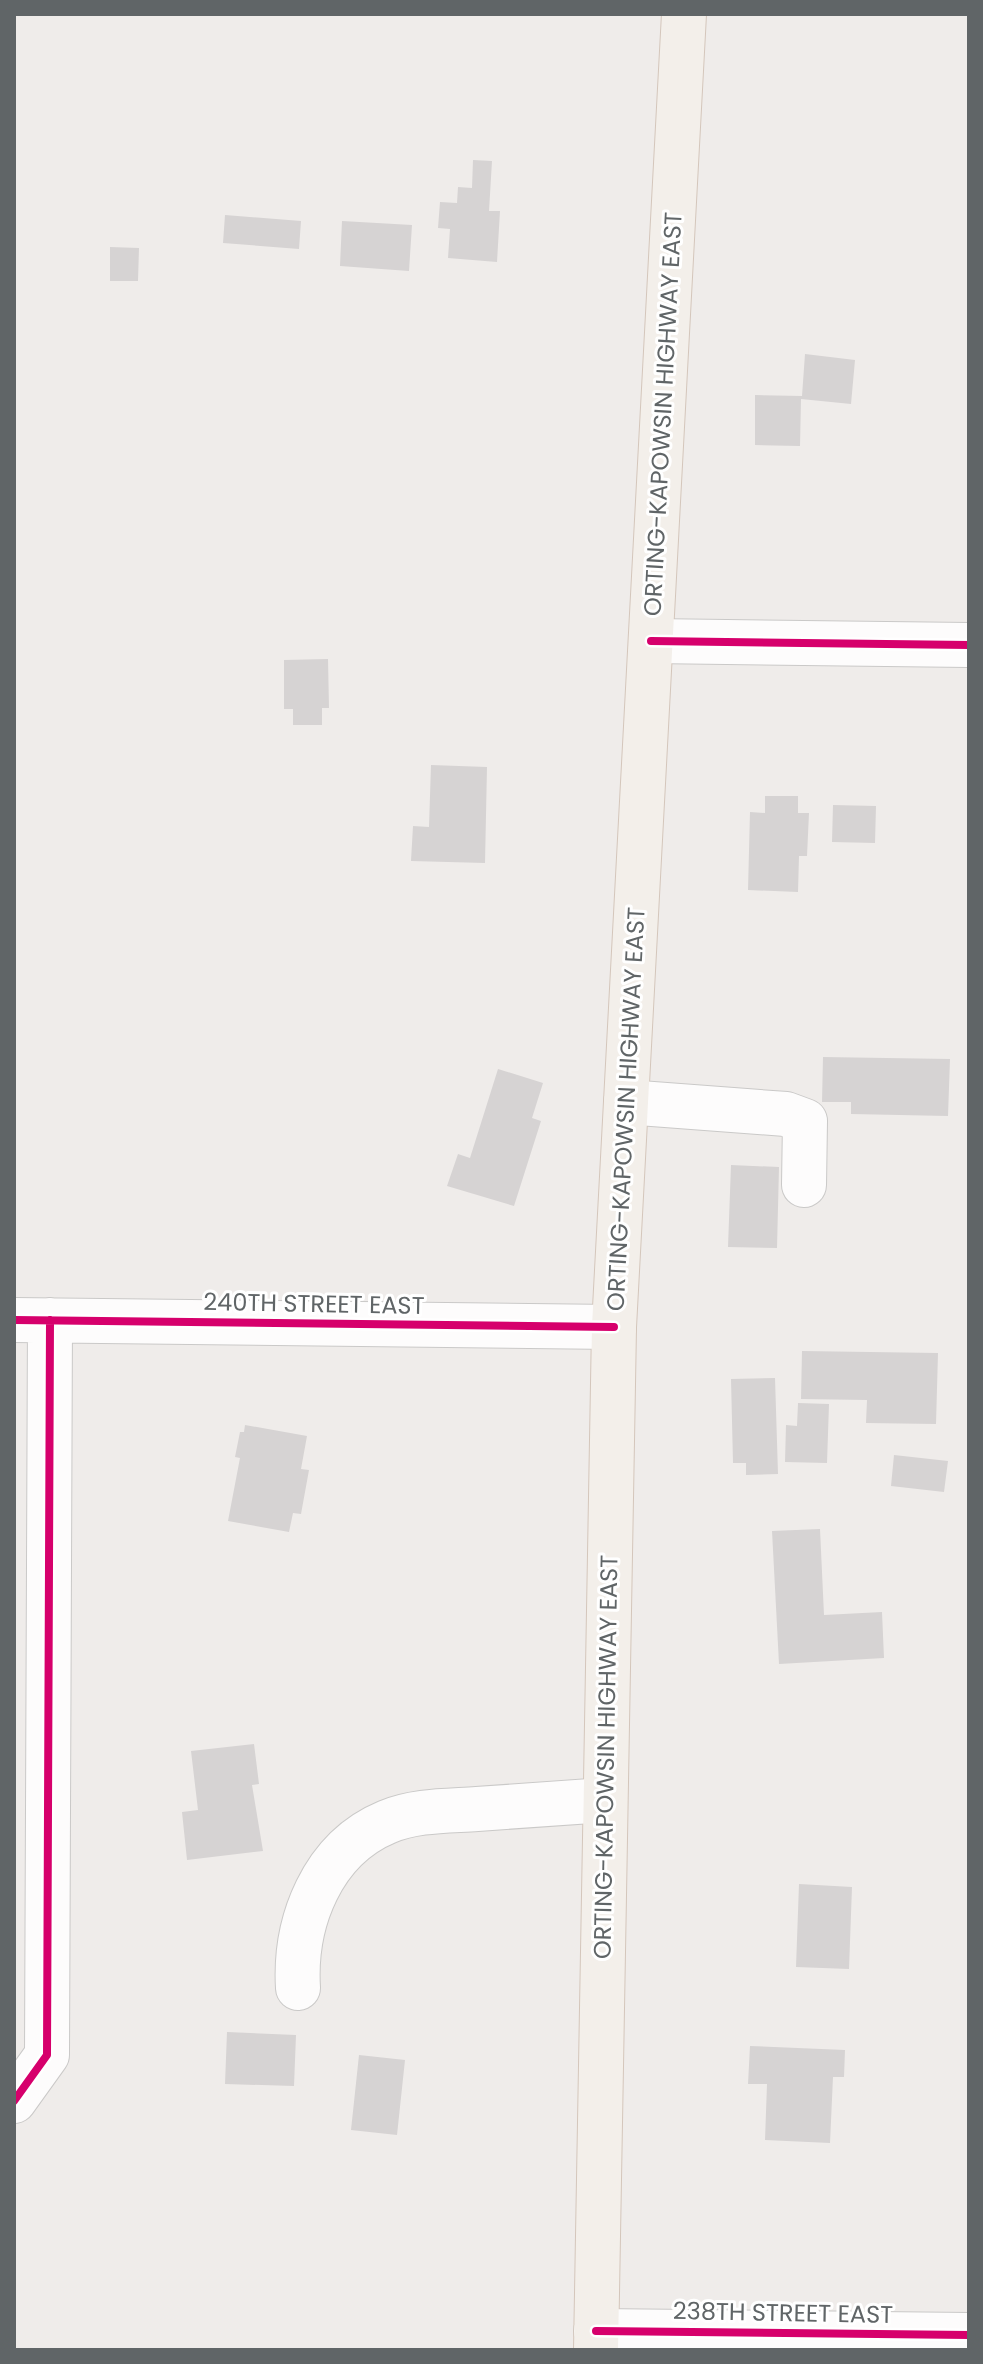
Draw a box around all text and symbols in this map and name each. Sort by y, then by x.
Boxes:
street label: ORTING-KAPOWSIN HIGHWAY EAST [635,211,690,617]
street label: ORTING-KAPOWSIN HIGHWAY EAST [598,906,653,1312]
street label: 240TH STREET EAST [203,1285,425,1322]
street label: ORTING-KAPOWSIN HIGHWAY EAST [585,1554,626,1959]
street label: 238TH STREET EAST [673,2294,893,2331]

